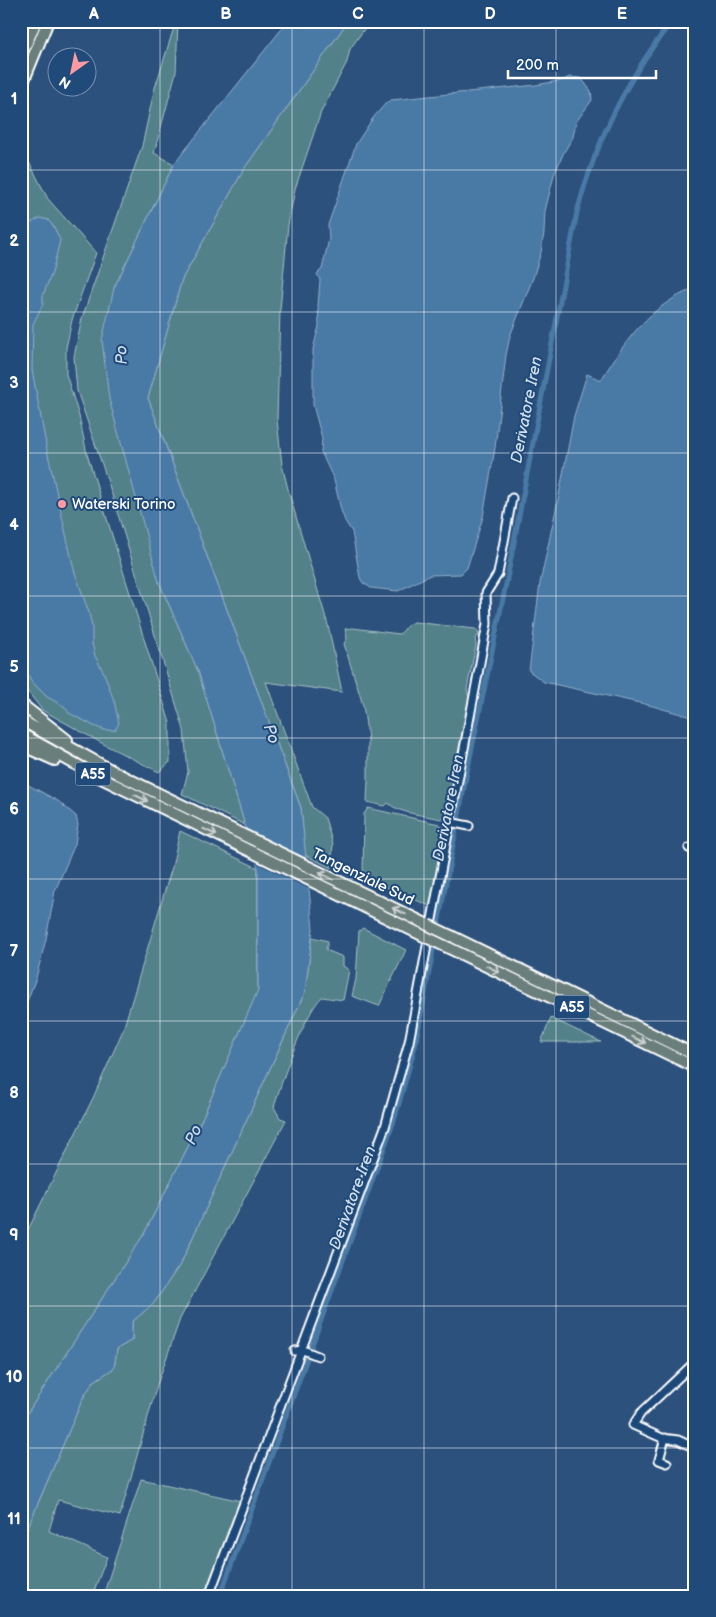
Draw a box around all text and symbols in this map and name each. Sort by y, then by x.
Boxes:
text: A [88,5,99,24]
text: B [220,5,232,24]
text: C [352,5,364,24]
text: D [484,5,496,24]
text: E [617,5,627,24]
north arrow [48,48,98,98]
scale bar [508,48,656,80]
text: 200 m [516,56,559,75]
text: N [56,72,74,92]
text: 1 [11,90,17,109]
text: 2 [9,232,19,251]
water label: Po [112,345,132,365]
water label: Derivatore Iren [507,355,547,465]
text: 3 [9,374,19,393]
place label: Waterski Torino [72,495,176,514]
marker: Waterski Torino [56,498,68,510]
text: 4 [9,516,19,535]
text: 5 [9,658,19,677]
water label: Po [259,722,283,746]
water label: Derivatore Iren [429,753,469,863]
road number: A55 [76,762,110,786]
one-way arrow [133,794,148,803]
text: 6 [9,800,19,819]
one-way arrow [202,827,217,837]
street label: Tangenziale Sud [309,844,417,910]
one-way arrow [319,871,334,880]
one-way arrow [392,906,407,915]
text: 7 [10,942,19,961]
one-way arrow [485,964,500,974]
road number: A55 [554,996,590,1019]
one-way arrow [631,1036,646,1045]
text: 8 [9,1084,19,1103]
water label: Po [181,1122,207,1148]
water label: Derivatore Iren [326,1144,380,1252]
text: 9 [9,1226,19,1245]
text: 10 [6,1368,22,1387]
text: 11 [7,1510,21,1529]

